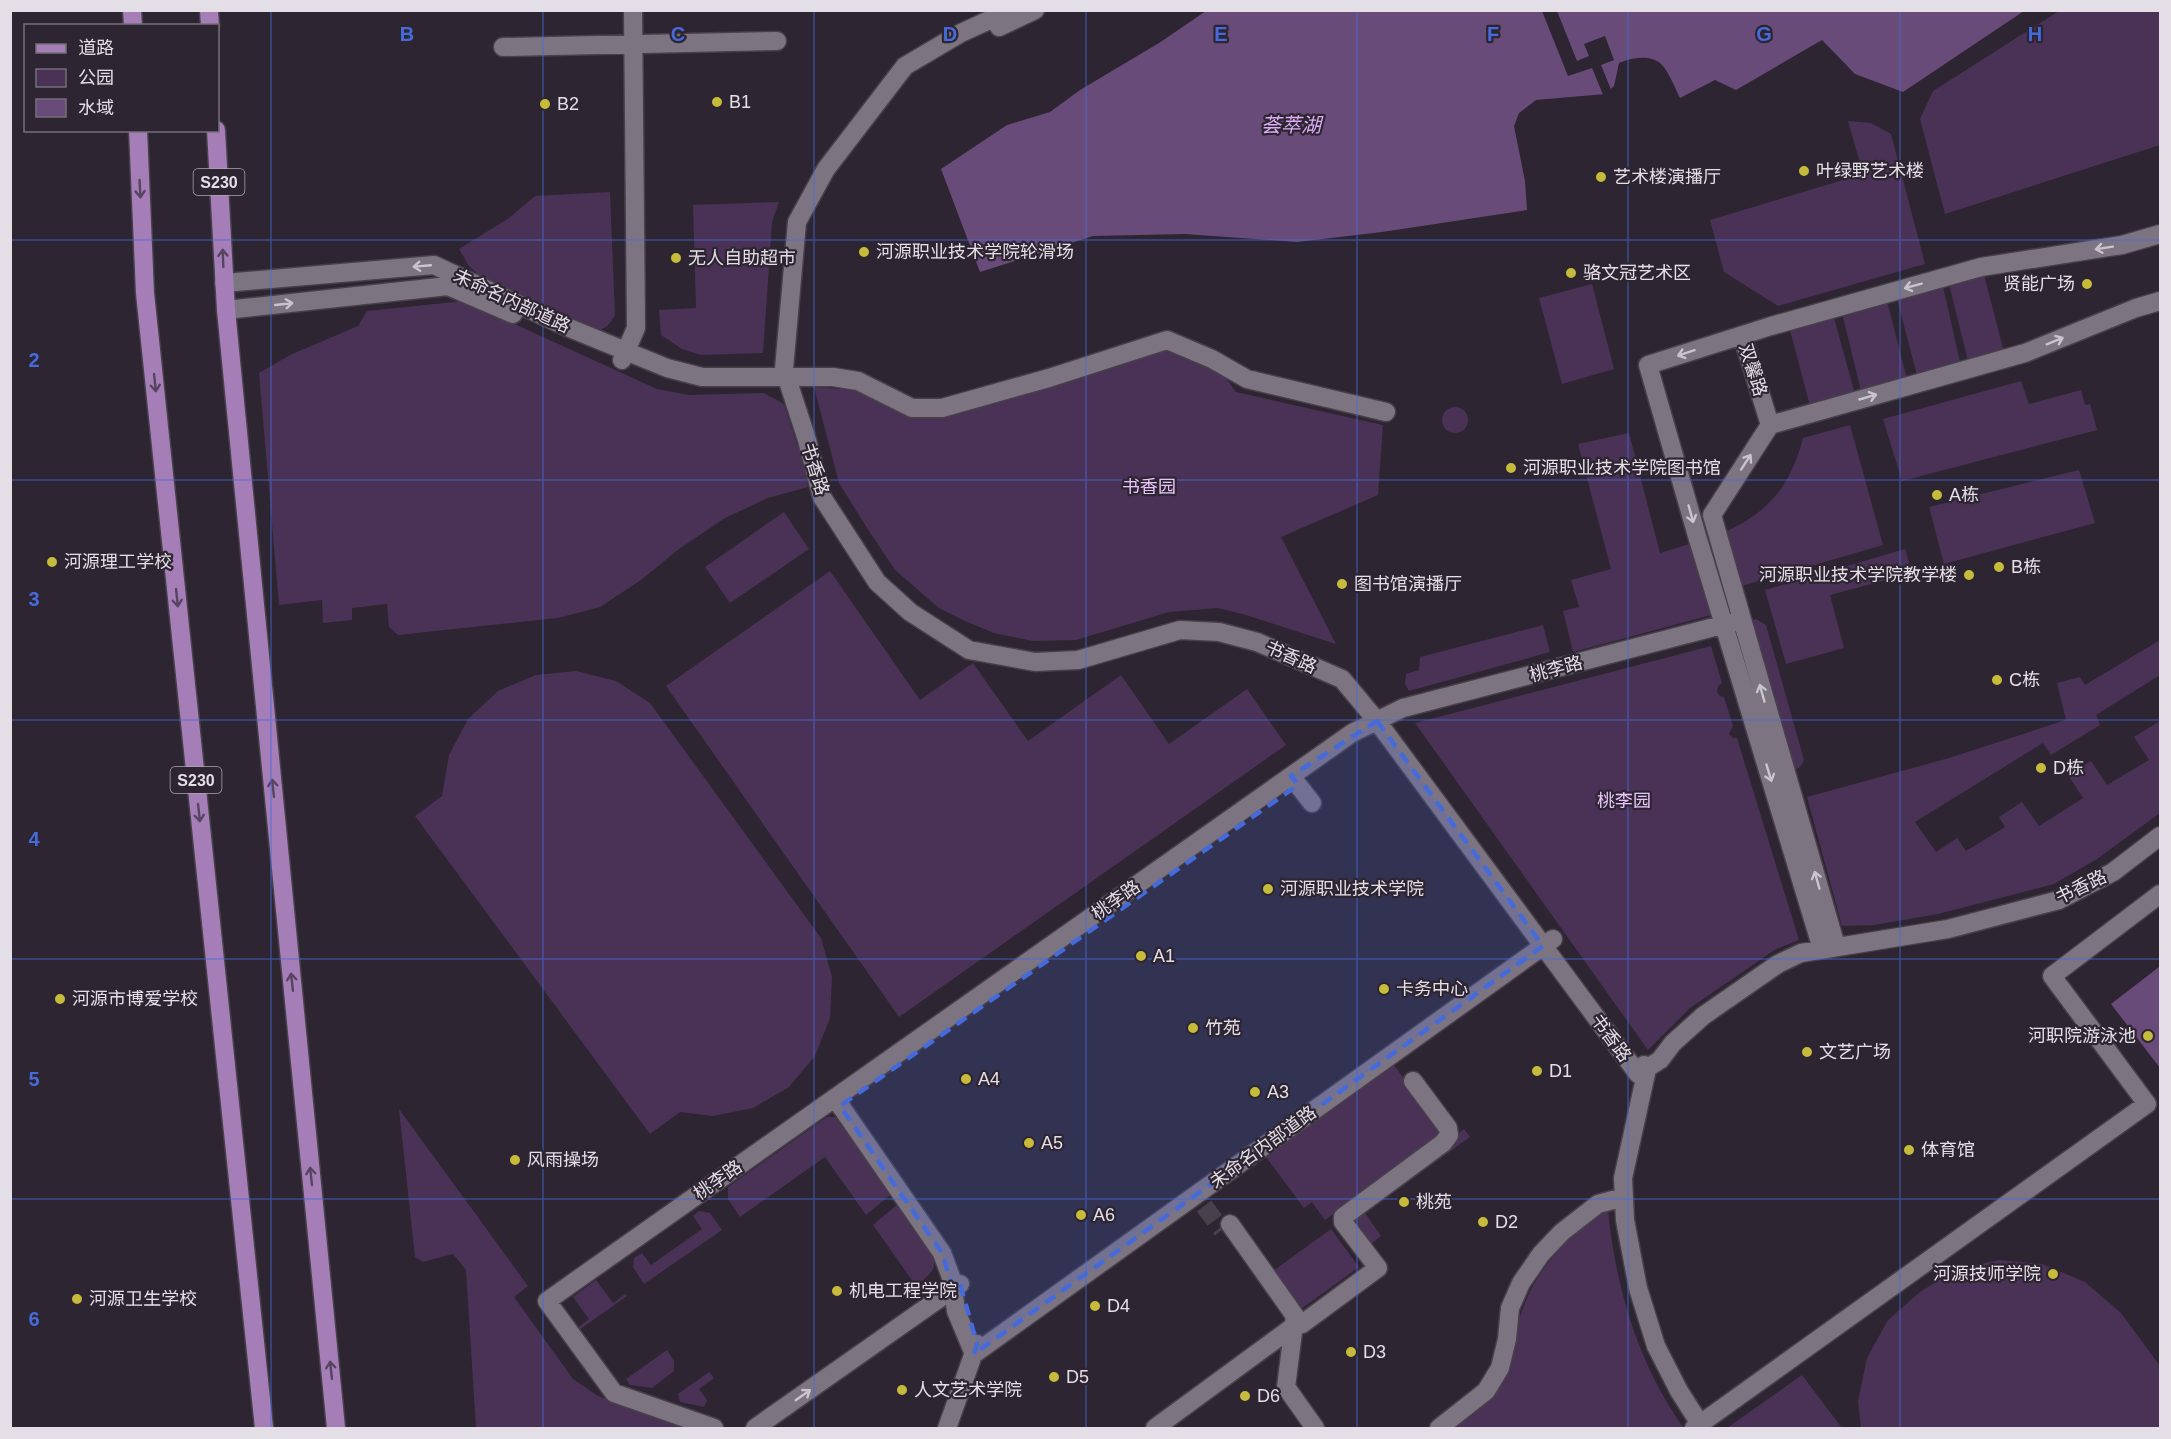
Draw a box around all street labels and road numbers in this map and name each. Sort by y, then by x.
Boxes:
road number: S230 [194,169,244,195]
street label: 未命名内部道路 [451,265,573,337]
street label: 双馨路 [1736,341,1770,399]
street label: 书香路 [798,440,832,498]
street label: 书香路 [1262,637,1320,677]
street label: 桃李路 [1527,652,1585,686]
road number: S230 [170,767,222,793]
street label: 书香路 [2052,866,2110,908]
street label: 桃李路 [1088,876,1144,924]
street label: 书香路 [1587,1010,1635,1066]
street label: 未命名内部道路 [1206,1102,1320,1192]
street label: 桃李路 [690,1156,746,1204]

